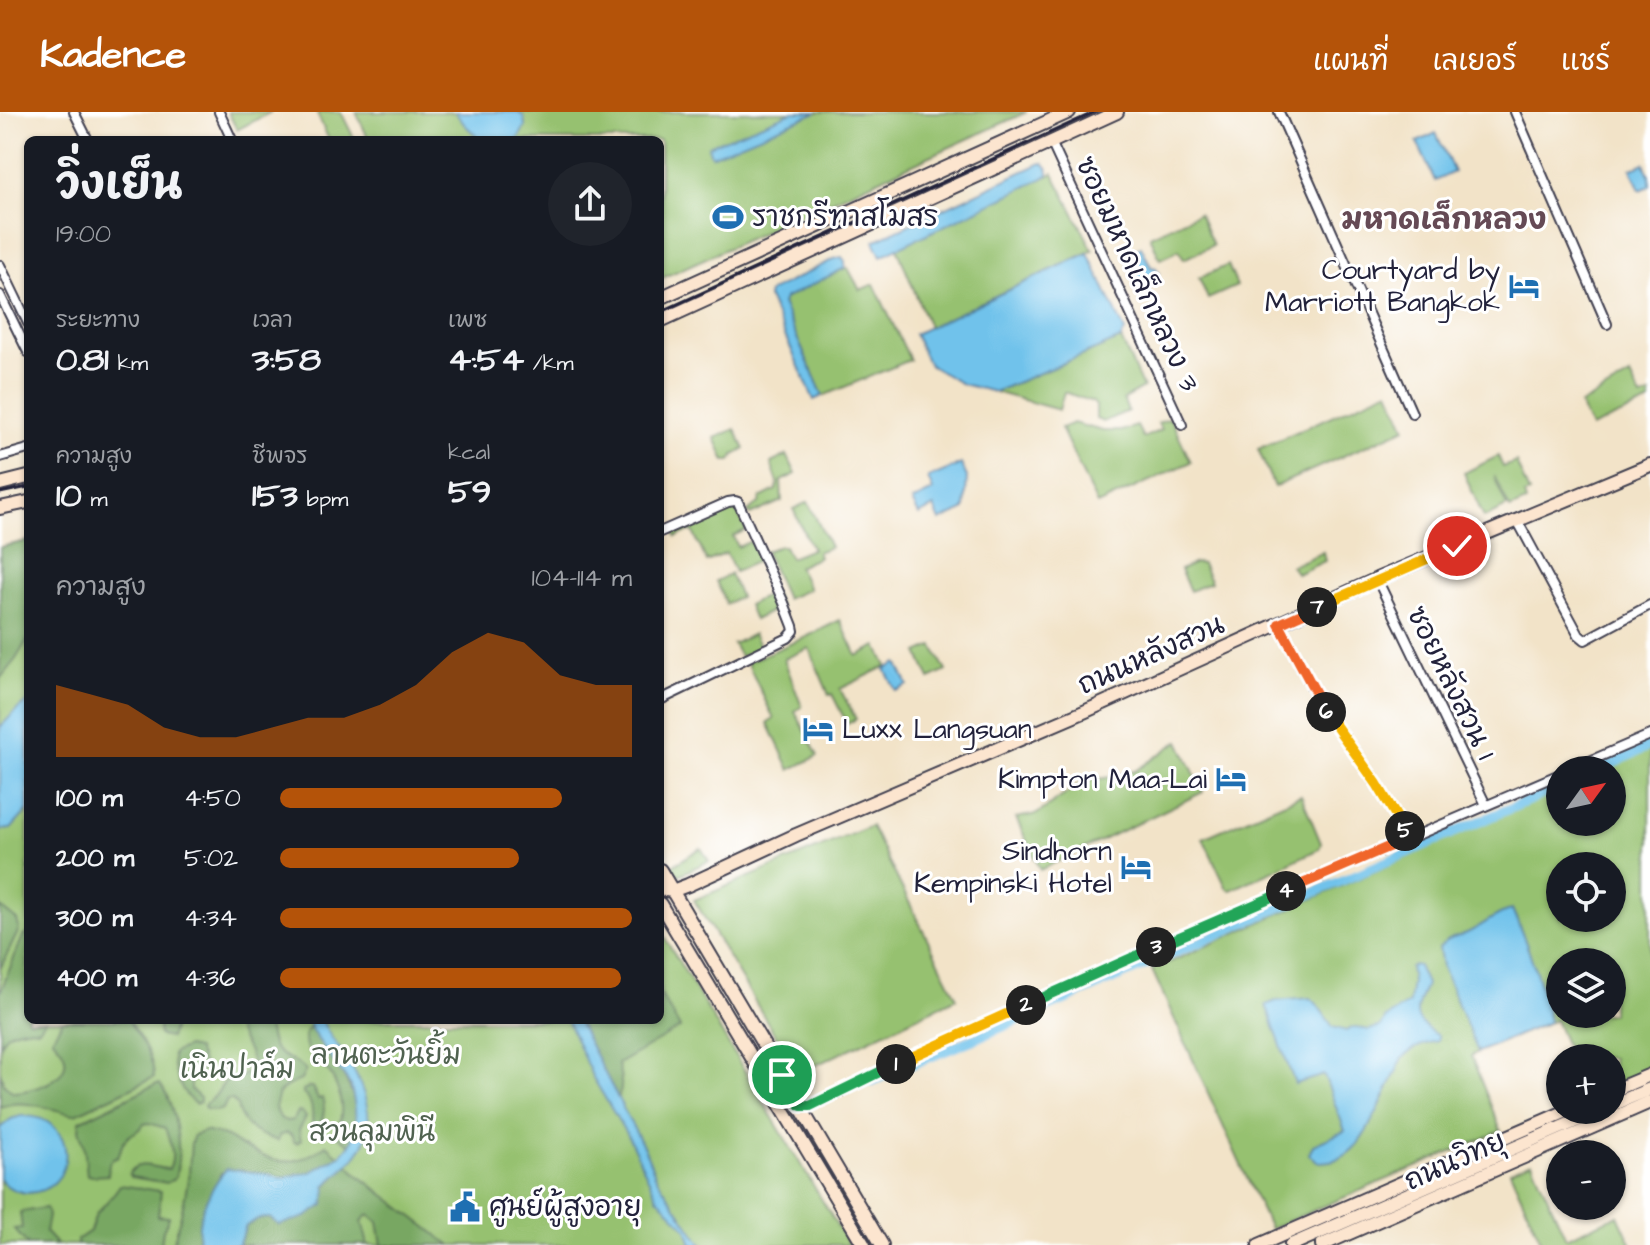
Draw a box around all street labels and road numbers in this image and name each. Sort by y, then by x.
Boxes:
street label: ซอยมหาดเล็กหลวง 3 [1065,150,1209,398]
street label: ซอยหลังสวน 1 [1397,600,1505,767]
street label: ถนนหลังสวน [1072,605,1231,705]
street label: ถนนวิทยุ [1398,1121,1512,1201]

